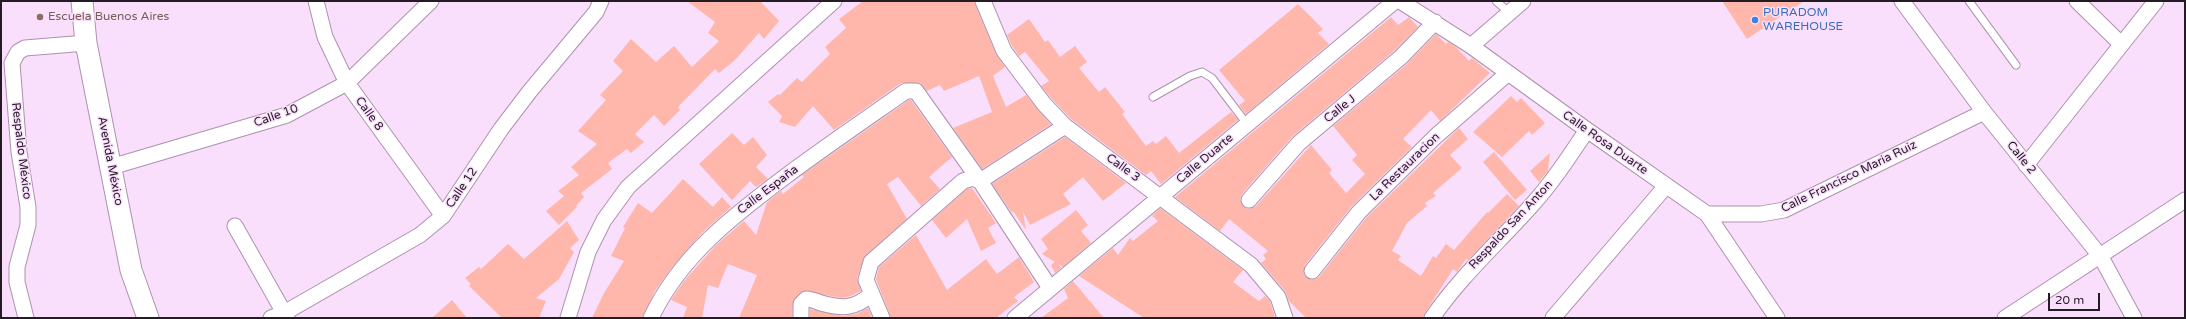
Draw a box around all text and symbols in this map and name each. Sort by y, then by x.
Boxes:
place label: PURADOM WAREHOUSE [1763,6,1843,34]
place label: Escuela Buenos Aires [48,10,169,24]
marker: Escuela Buenos Aires [35,12,45,22]
marker: PURADOM WAREHOUSE [1750,15,1760,25]
street label: Calle J [1321,92,1359,126]
street label: Calle 8 [352,94,386,134]
street label: Calle 10 [252,101,300,131]
street label: Respaldo México [8,102,34,200]
street label: Calle Rosa Duarte [1559,108,1651,178]
street label: Avenida México [94,115,126,207]
street label: La Restauracion [1367,130,1443,204]
street label: Calle Duarte [1174,131,1236,187]
street label: Calle Francisco Maria Ruiz [1779,138,1919,216]
street label: Calle 2 [2003,139,2039,177]
street label: Calle 3 [1103,151,1143,185]
street label: Calle España [735,162,801,218]
street label: Calle 12 [443,165,481,211]
street label: Respaldo San Anton [1466,178,1556,272]
scale bar [2050,285,2102,311]
text: 20 m [2055,293,2084,307]

